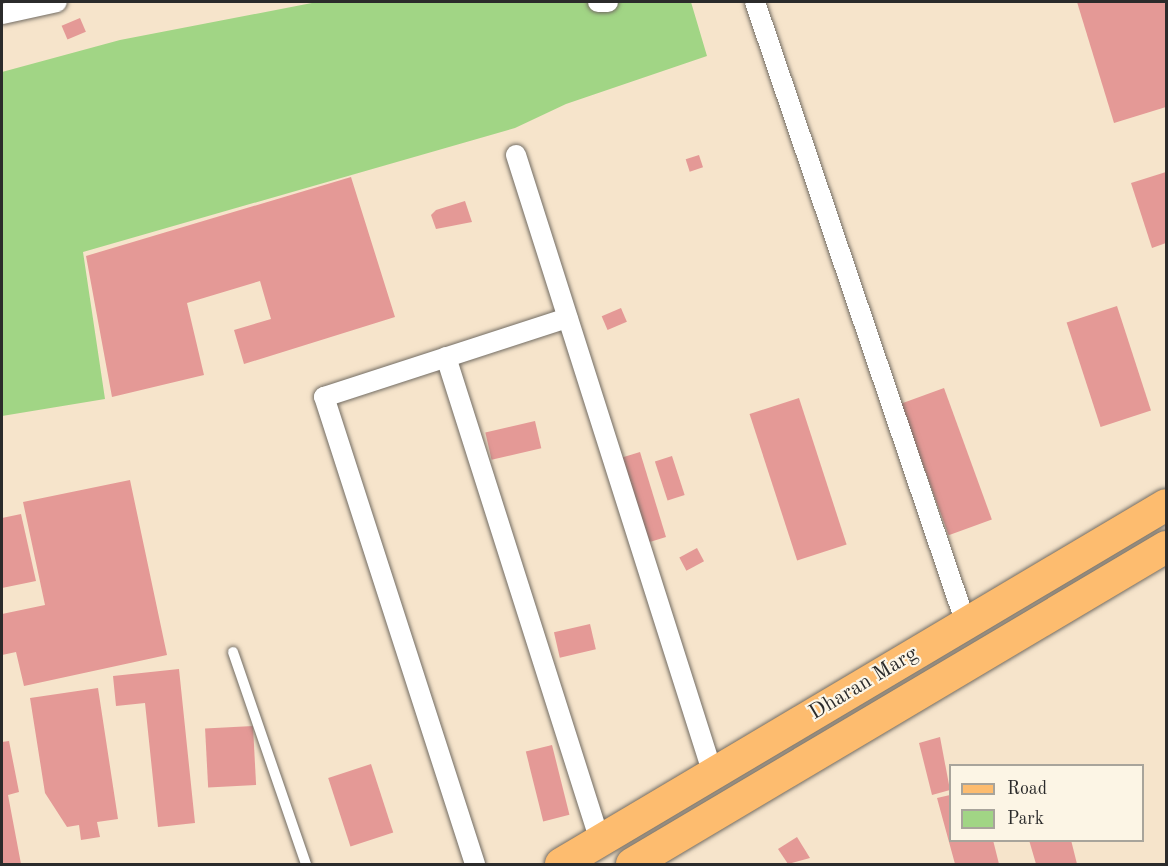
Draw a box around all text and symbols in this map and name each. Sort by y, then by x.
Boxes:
street label: Dharan Marg [805,642,923,726]
legend [949,764,1144,842]
text: Road [1007,780,1047,798]
text: Park [1007,810,1044,828]

